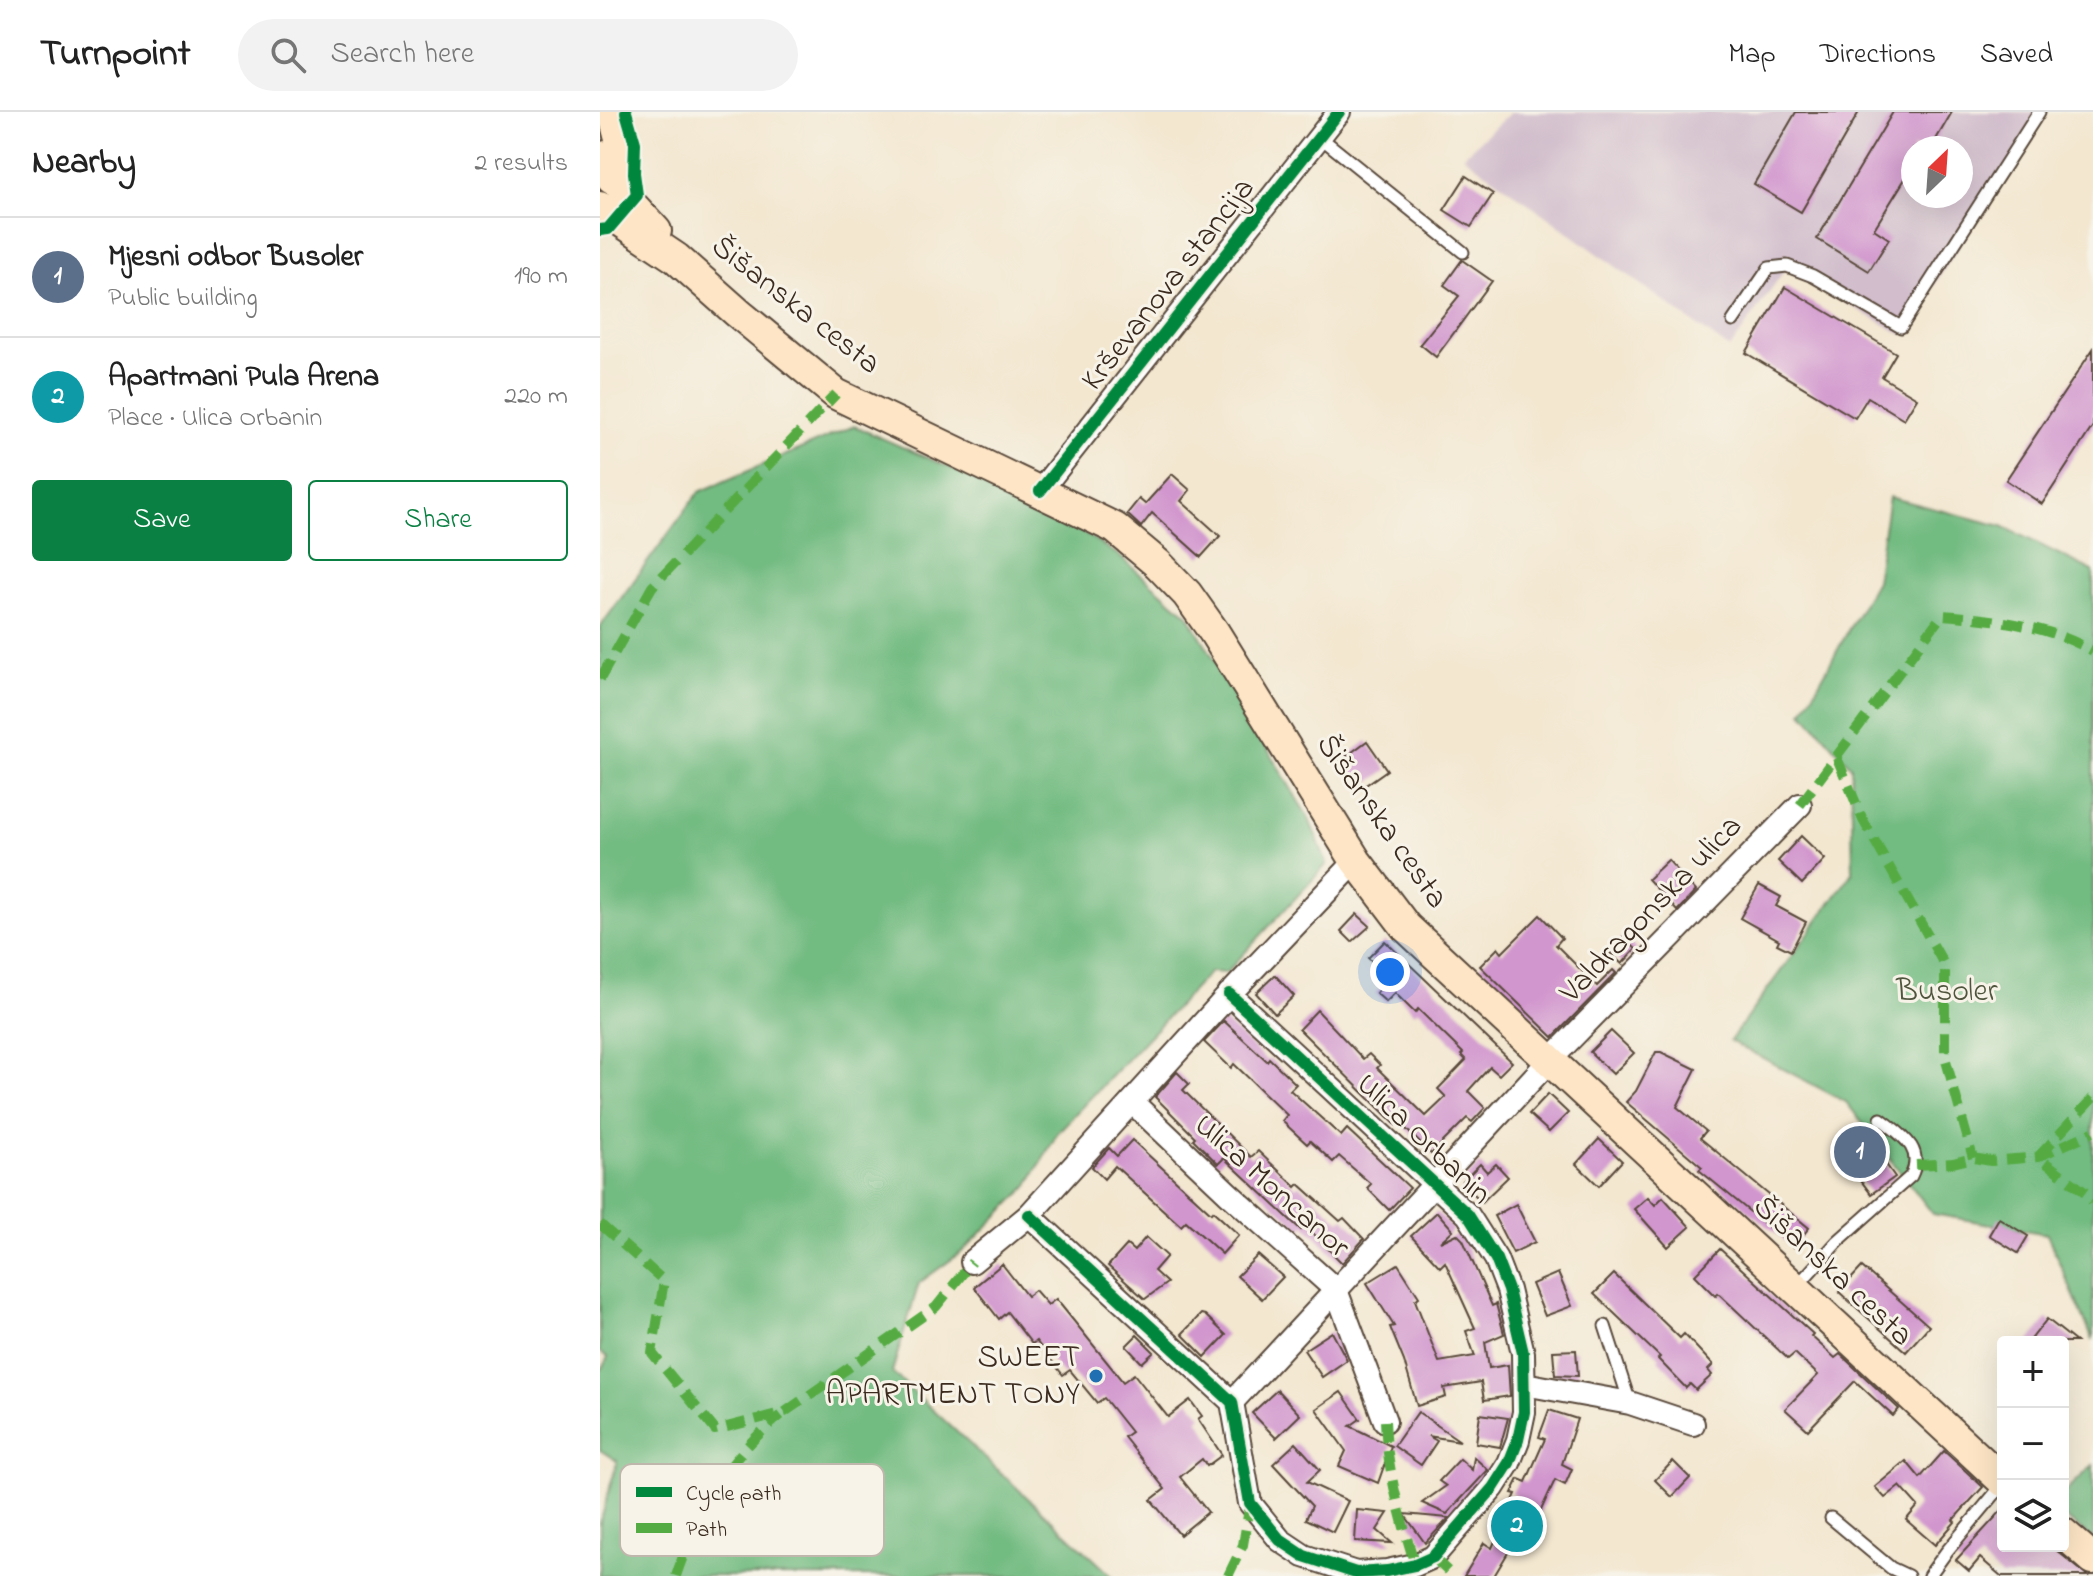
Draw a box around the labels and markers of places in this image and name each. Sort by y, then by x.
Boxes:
pin: 1 [1834,1122,1886,1182]
place label: SWEET APARTMENT TONY [826,1335,1080,1419]
marker: SWEET APARTMENT TONY [1087,1367,1105,1385]
pin: 2 [1491,1496,1543,1556]

